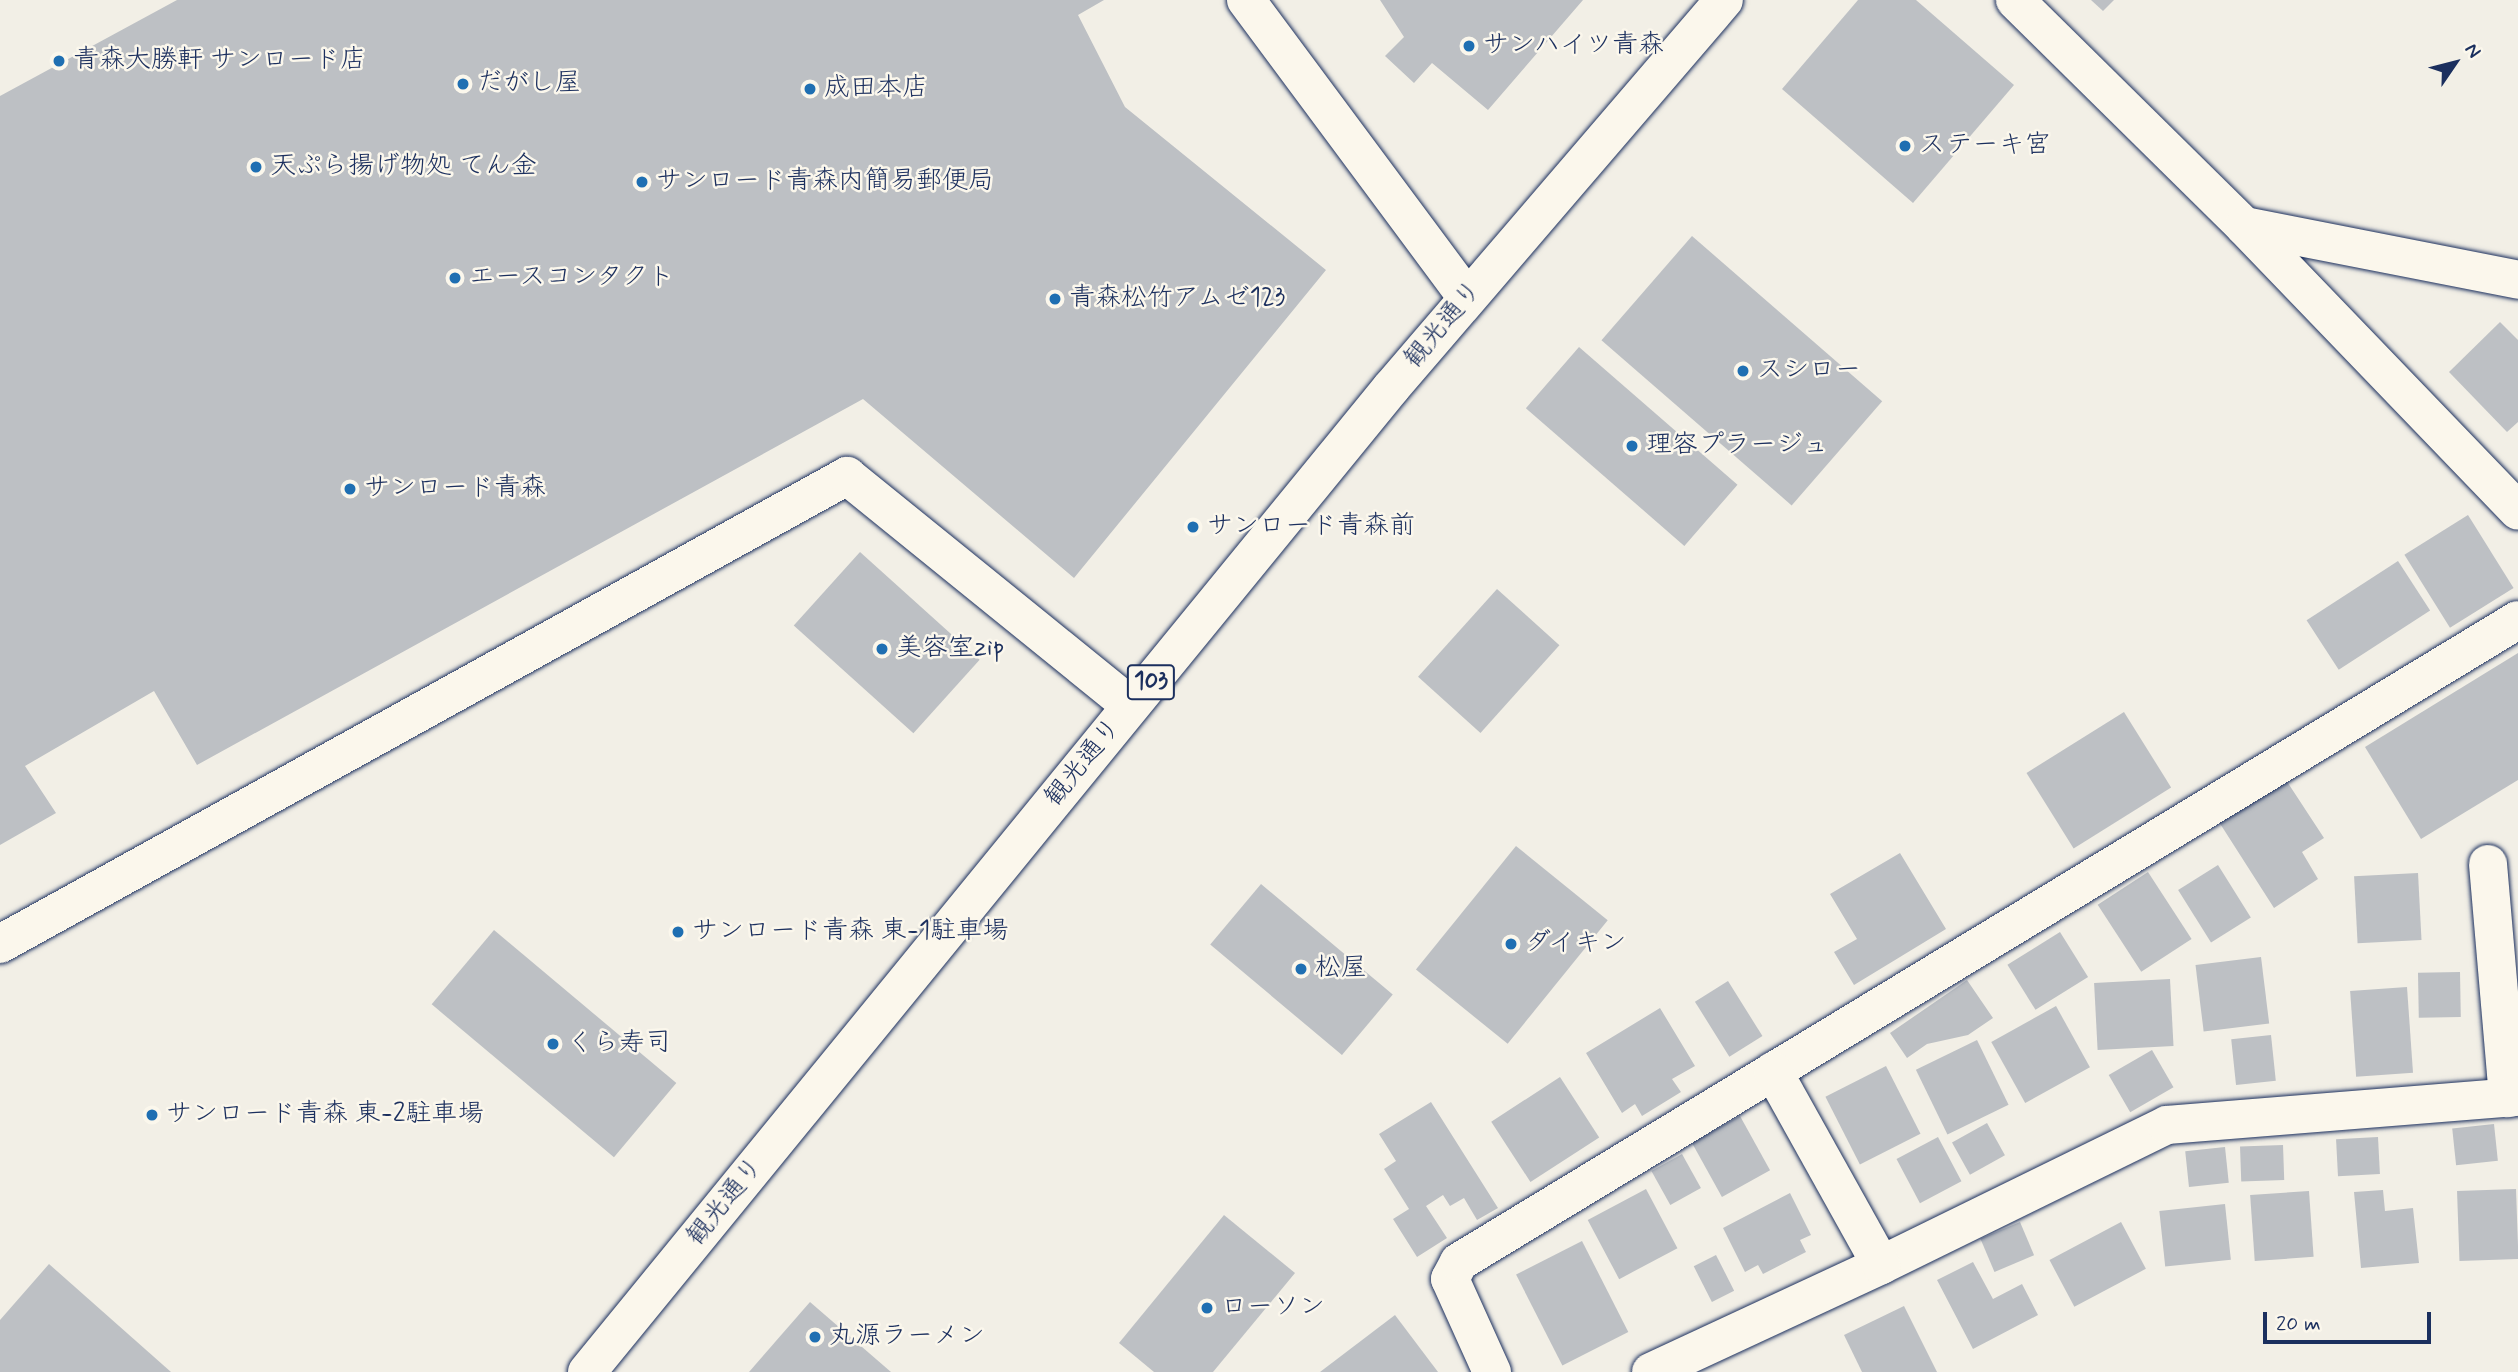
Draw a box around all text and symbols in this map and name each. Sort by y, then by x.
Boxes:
north arrow [2420,28,2490,98]
place label: サンハイツ青森 [1483,30,1665,62]
marker: サンハイツ青森 [1461,38,1477,54]
text: N [2459,38,2486,63]
place label: 青森大勝軒 サンロード店 [73,45,366,77]
marker: 青森大勝軒 サンロード店 [51,53,67,69]
place label: だがし屋 [477,68,581,100]
place label: 成田本店 [824,73,928,105]
marker: だがし屋 [455,76,471,92]
marker: 成田本店 [802,81,818,97]
place label: ステーキ宮 [1919,130,2049,162]
marker: ステーキ宮 [1897,138,1913,154]
place label: 天ぷら揚げ物処 てん金 [270,151,537,183]
marker: 天ぷら揚げ物処 てん金 [248,159,264,175]
place label: サンロード青森内簡易郵便局 [656,166,994,198]
marker: サンロード青森内簡易郵便局 [634,174,650,190]
place label: エースコンタクト [469,262,677,294]
marker: エースコンタクト [447,270,463,286]
street label: 観光通り [1399,275,1489,375]
place label: 青森松竹アムゼ123 [1069,283,1287,315]
marker: 青森松竹アムゼ123 [1047,291,1063,307]
place label: スシロー [1757,355,1861,387]
marker: スシロー [1735,363,1751,379]
place label: 理容プラージュ [1646,430,1828,462]
marker: 理容プラージュ [1624,438,1640,454]
place label: サンロード青森 [364,473,546,505]
marker: サンロード青森 [342,481,358,497]
place label: サンロード青森前 [1207,511,1415,543]
marker: サンロード青森前 [1185,519,1201,535]
place label: 美容室zip [896,633,1004,665]
marker: 美容室zip [874,641,890,657]
road number: 103 [1126,662,1176,702]
street label: 観光通り [1039,713,1129,813]
place label: サンロード青森 東-1駐車場 [692,916,1008,948]
marker: サンロード青森 東-1駐車場 [670,924,686,940]
place label: ダイキン [1525,928,1629,960]
marker: ダイキン [1503,936,1519,952]
place label: 松屋 [1315,953,1367,985]
marker: 松屋 [1293,961,1309,977]
place label: くら寿司 [567,1028,671,1060]
marker: くら寿司 [545,1036,561,1052]
place label: サンロード青森 東-2駐車場 [166,1099,483,1131]
marker: サンロード青森 東-2駐車場 [144,1107,160,1123]
street label: 観光通り [681,1152,771,1252]
place label: ローソン [1221,1292,1325,1324]
scale bar [2266,1298,2434,1342]
marker: ローソン [1199,1300,1215,1316]
text: 20 m [2276,1310,2321,1338]
place label: 丸源ラーメン [829,1321,985,1353]
marker: 丸源ラーメン [807,1329,823,1345]

